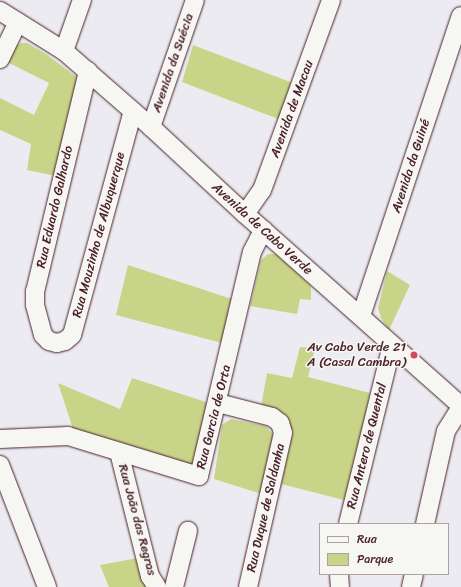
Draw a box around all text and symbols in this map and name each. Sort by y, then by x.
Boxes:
street label: Avenida da Suécia [149,11,197,115]
street label: Avenida de Macau [267,58,317,160]
street label: Avenida da Guiné [388,117,434,215]
street label: Rua Eduardo Galhardo [33,145,77,269]
street label: Rua Mouzinho de Albuquerque [69,151,129,319]
street label: Avenida de Cabo Verde [209,180,315,278]
place label: Av Cabo Verde 21 A (Casal Cambra) [307,340,406,371]
marker: Av Cabo Verde 21 A (Casal Cambra) [409,350,419,360]
street label: Rua Garcia de Orta [193,363,235,471]
street label: Rua Antero de Quental [344,381,390,511]
street label: Rua Duque de Saldanha [244,442,288,574]
street label: Rua João das Regras [115,462,159,578]
legend [319,523,449,575]
text: Rua [357,528,377,550]
text: Parque [357,548,393,570]

